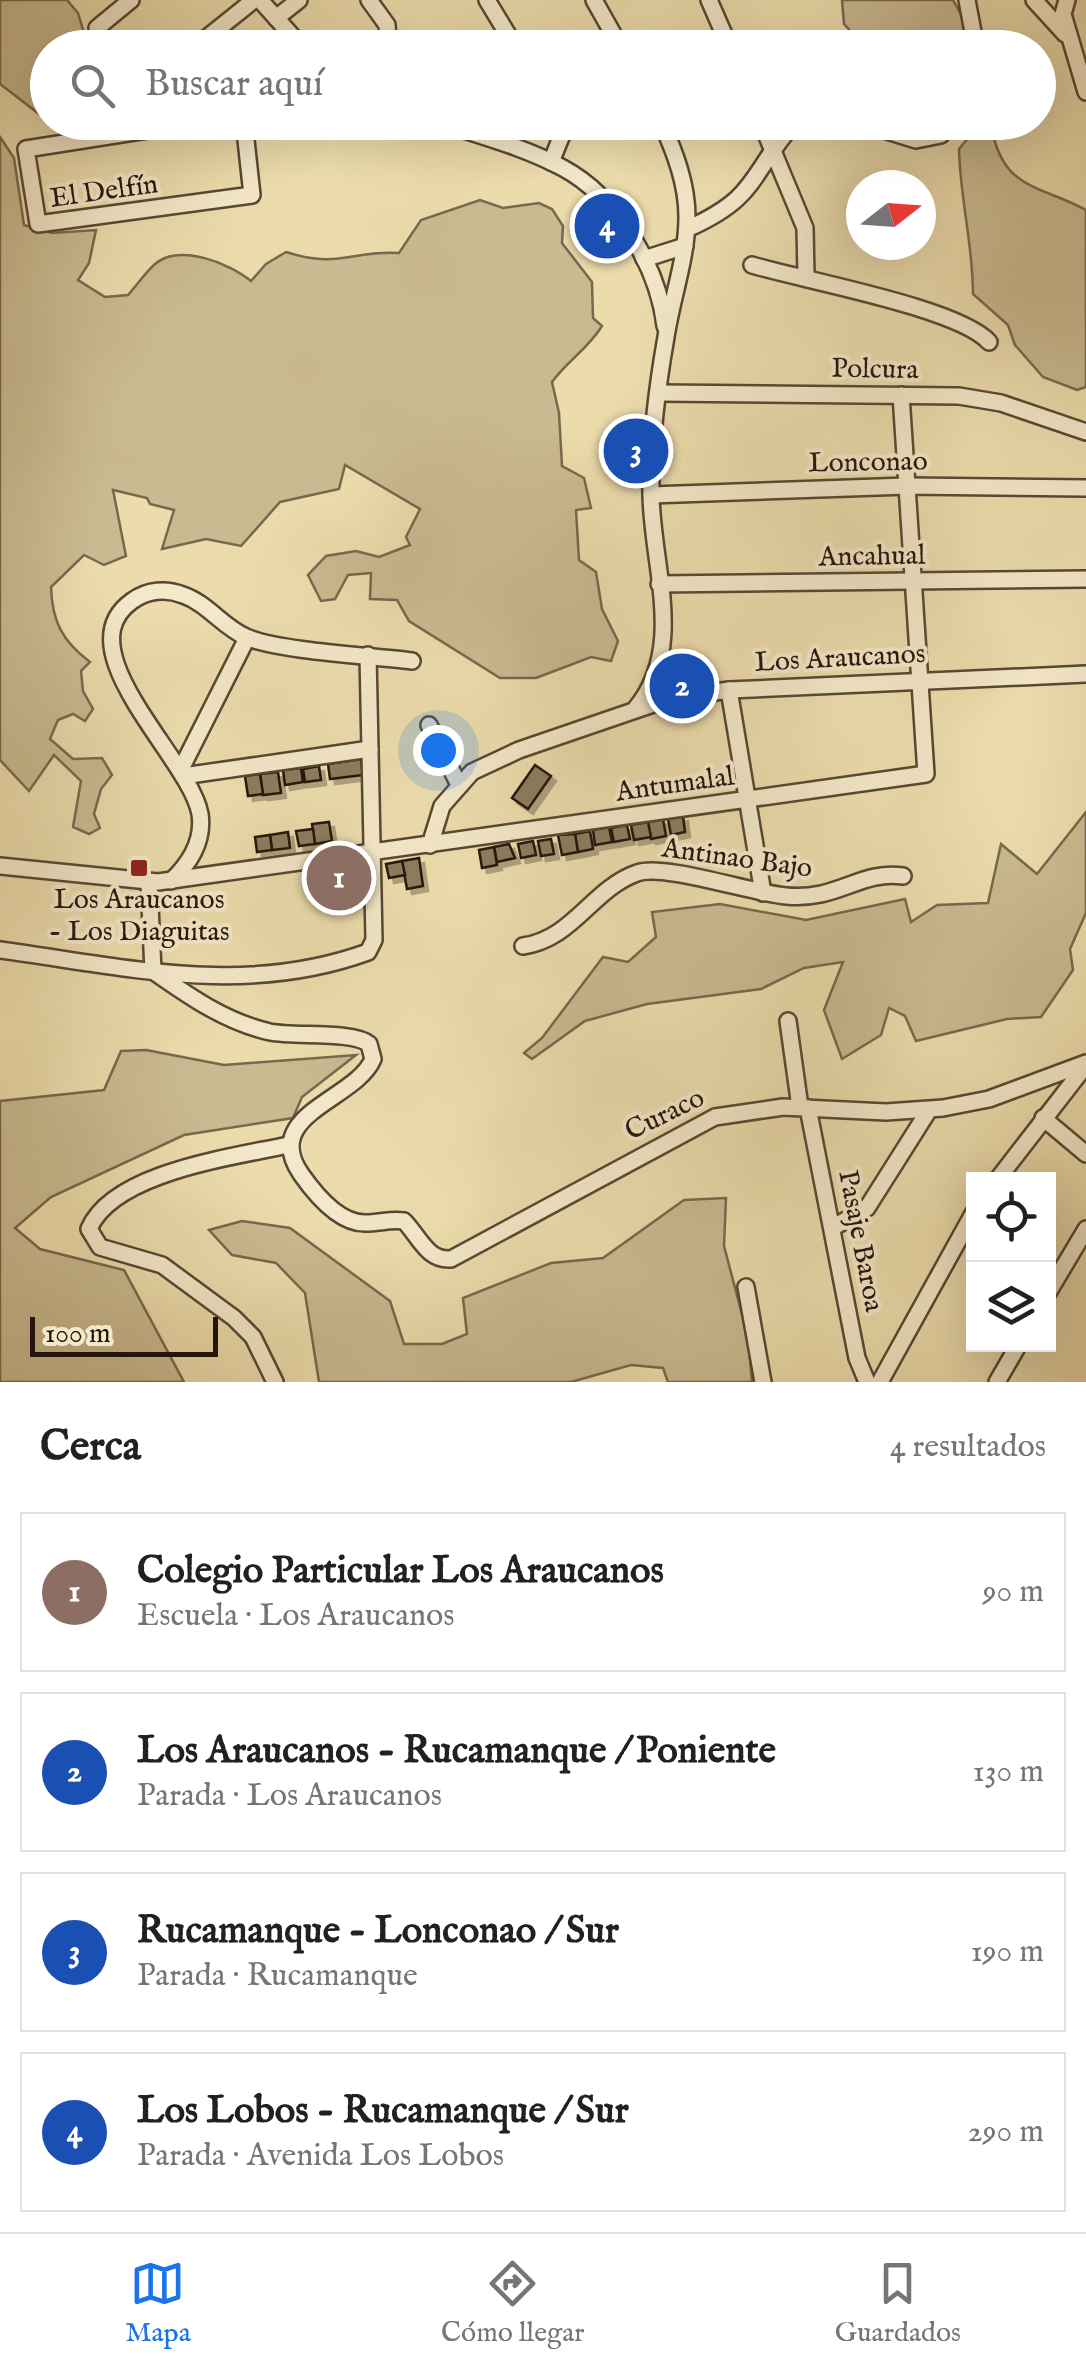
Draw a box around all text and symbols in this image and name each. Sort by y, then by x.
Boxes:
search box [30,30,1056,140]
icon: search [65,58,120,113]
text: Buscar aquí [145,61,323,109]
street label: El Delfín [48,167,160,217]
north arrow [846,170,936,260]
pin: 4 [574,188,640,264]
street label: Polcura [831,352,920,388]
pin: 3 [604,414,668,488]
street label: Lonconao [808,444,928,482]
street label: Ancahual [817,539,926,575]
street label: Los Araucanos [754,637,926,681]
pin: 2 [650,648,714,724]
your location [413,725,464,776]
street label: Antumalal [613,759,737,811]
street label: Antinao Bajo [659,831,814,887]
pin: 1 [306,840,372,916]
marker: Los Araucanos - Los Diaguitas [128,857,150,879]
place label: Los Araucanos - Los Diaguitas [48,883,230,950]
street label: Curaco [620,1081,710,1149]
street label: Pasaje Baroa [829,1167,891,1316]
map controls [966,1172,1056,1352]
button: locate [966,1172,1056,1262]
button: layers [966,1262,1056,1352]
scale bar [30,1312,218,1356]
text: 100 m [45,1317,111,1352]
text: Cerca [40,1421,141,1474]
text: 4 resultados [890,1427,1046,1468]
text: Colegio Particular Los Araucanos [137,1548,664,1596]
text: 1 [69,1572,80,1613]
text: 90 m [983,1572,1044,1613]
text: Escuela · Los Araucanos [137,1596,455,1637]
text: Los Araucanos - Rucamanque / Poniente [137,1728,776,1776]
text: 2 [67,1752,82,1793]
text: 130 m [973,1752,1044,1793]
text: Parada · Los Araucanos [137,1776,442,1817]
text: Rucamanque - Lonconao / Sur [137,1908,619,1956]
text: 3 [69,1932,80,1973]
text: 190 m [971,1932,1044,1973]
text: Parada · Rucamanque [137,1956,418,1997]
text: Los Lobos - Rucamanque / Sur [137,2088,629,2136]
text: 4 [67,2112,82,2153]
text: 290 m [968,2112,1044,2153]
text: Parada · Avenida Los Lobos [137,2136,504,2177]
tab: Mapa [125,2256,191,2351]
tab: Cómo llegar [441,2256,585,2351]
tab: Guardados [835,2256,961,2351]

